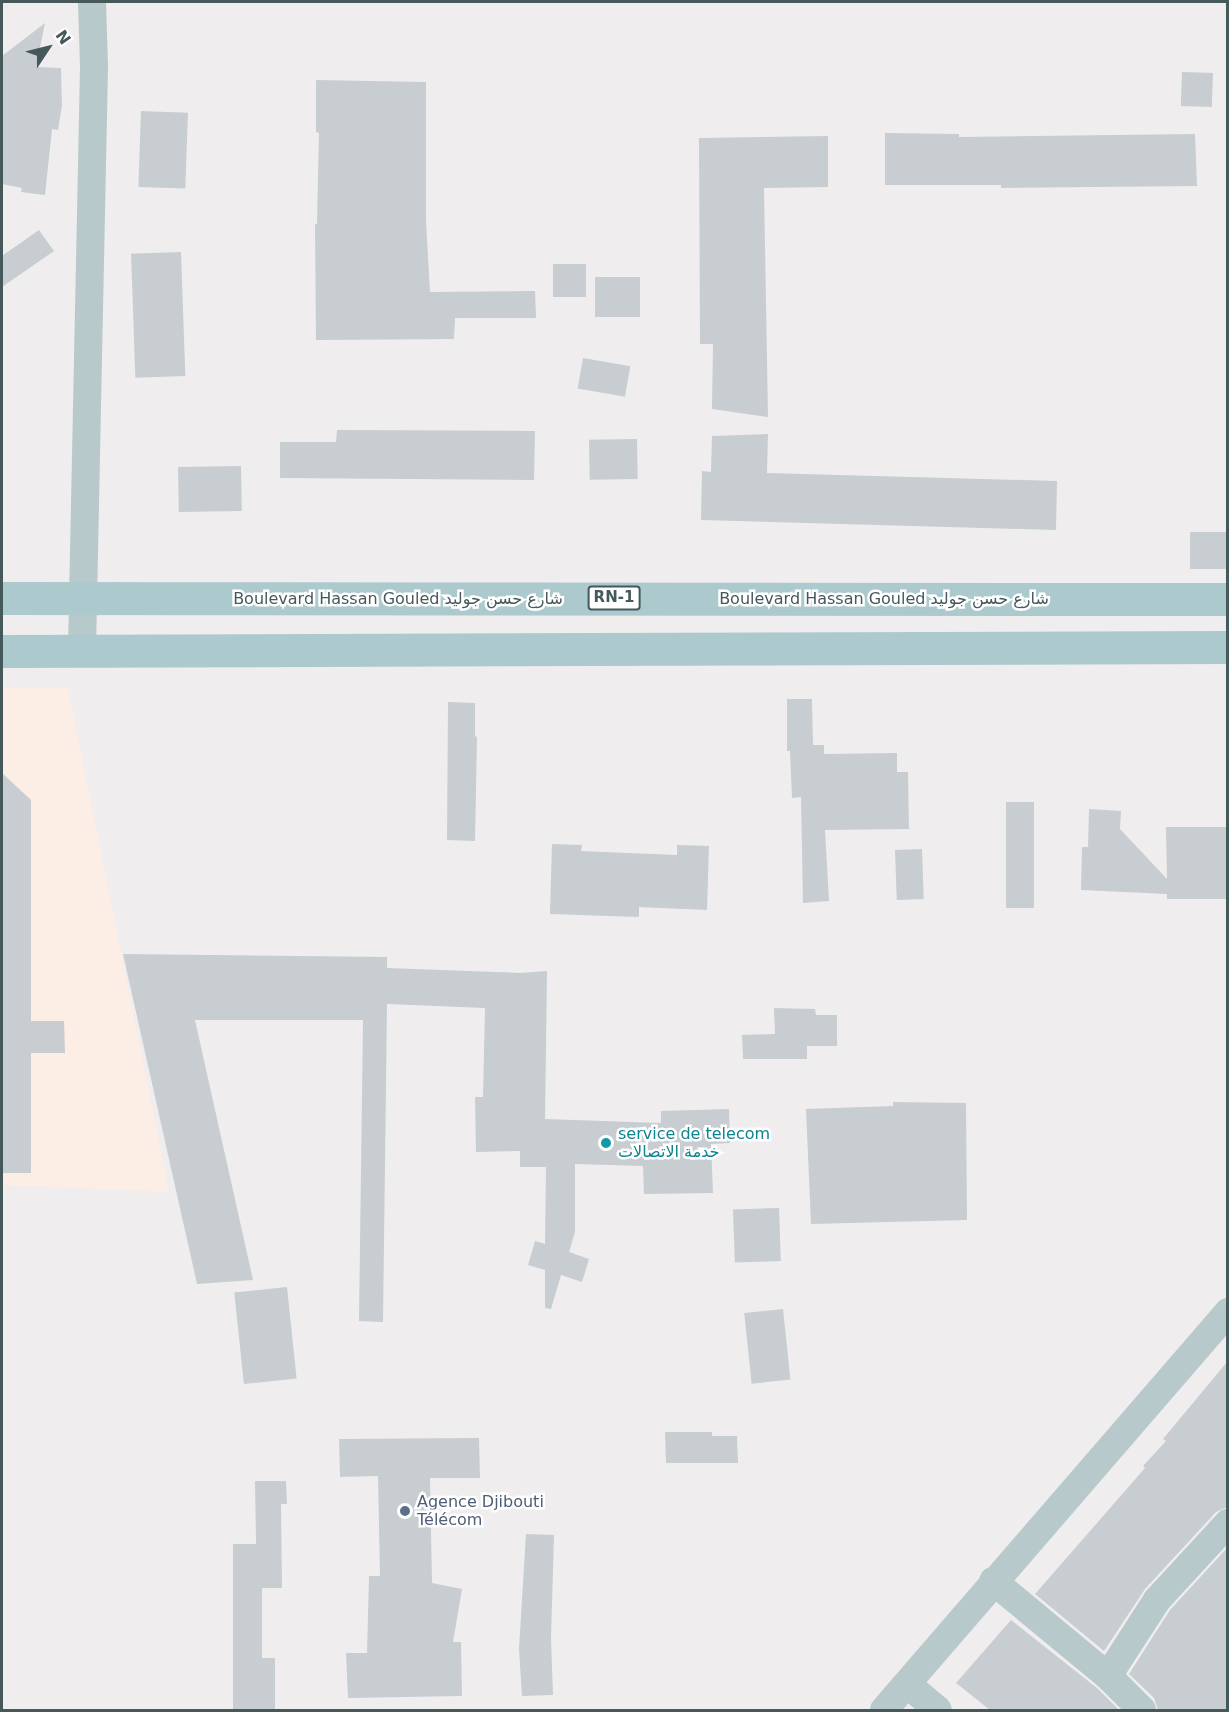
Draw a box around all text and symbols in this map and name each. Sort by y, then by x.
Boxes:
north arrow [18,18,78,78]
text: N [52,26,75,48]
road number: RN-1 [587,586,641,610]
street label: Boulevard Hassan Gouled شارع حسن جوليد [233,589,563,609]
street label: Boulevard Hassan Gouled شارع حسن جوليد [719,589,1049,609]
place label: service de telecom خدمة الاتصالات [618,1124,770,1162]
marker: service de telecom خدمة الاتصالات [599,1136,613,1150]
place label: Agence Djibouti Télécom [417,1492,544,1530]
marker: Agence Djibouti Télécom [398,1504,412,1518]

